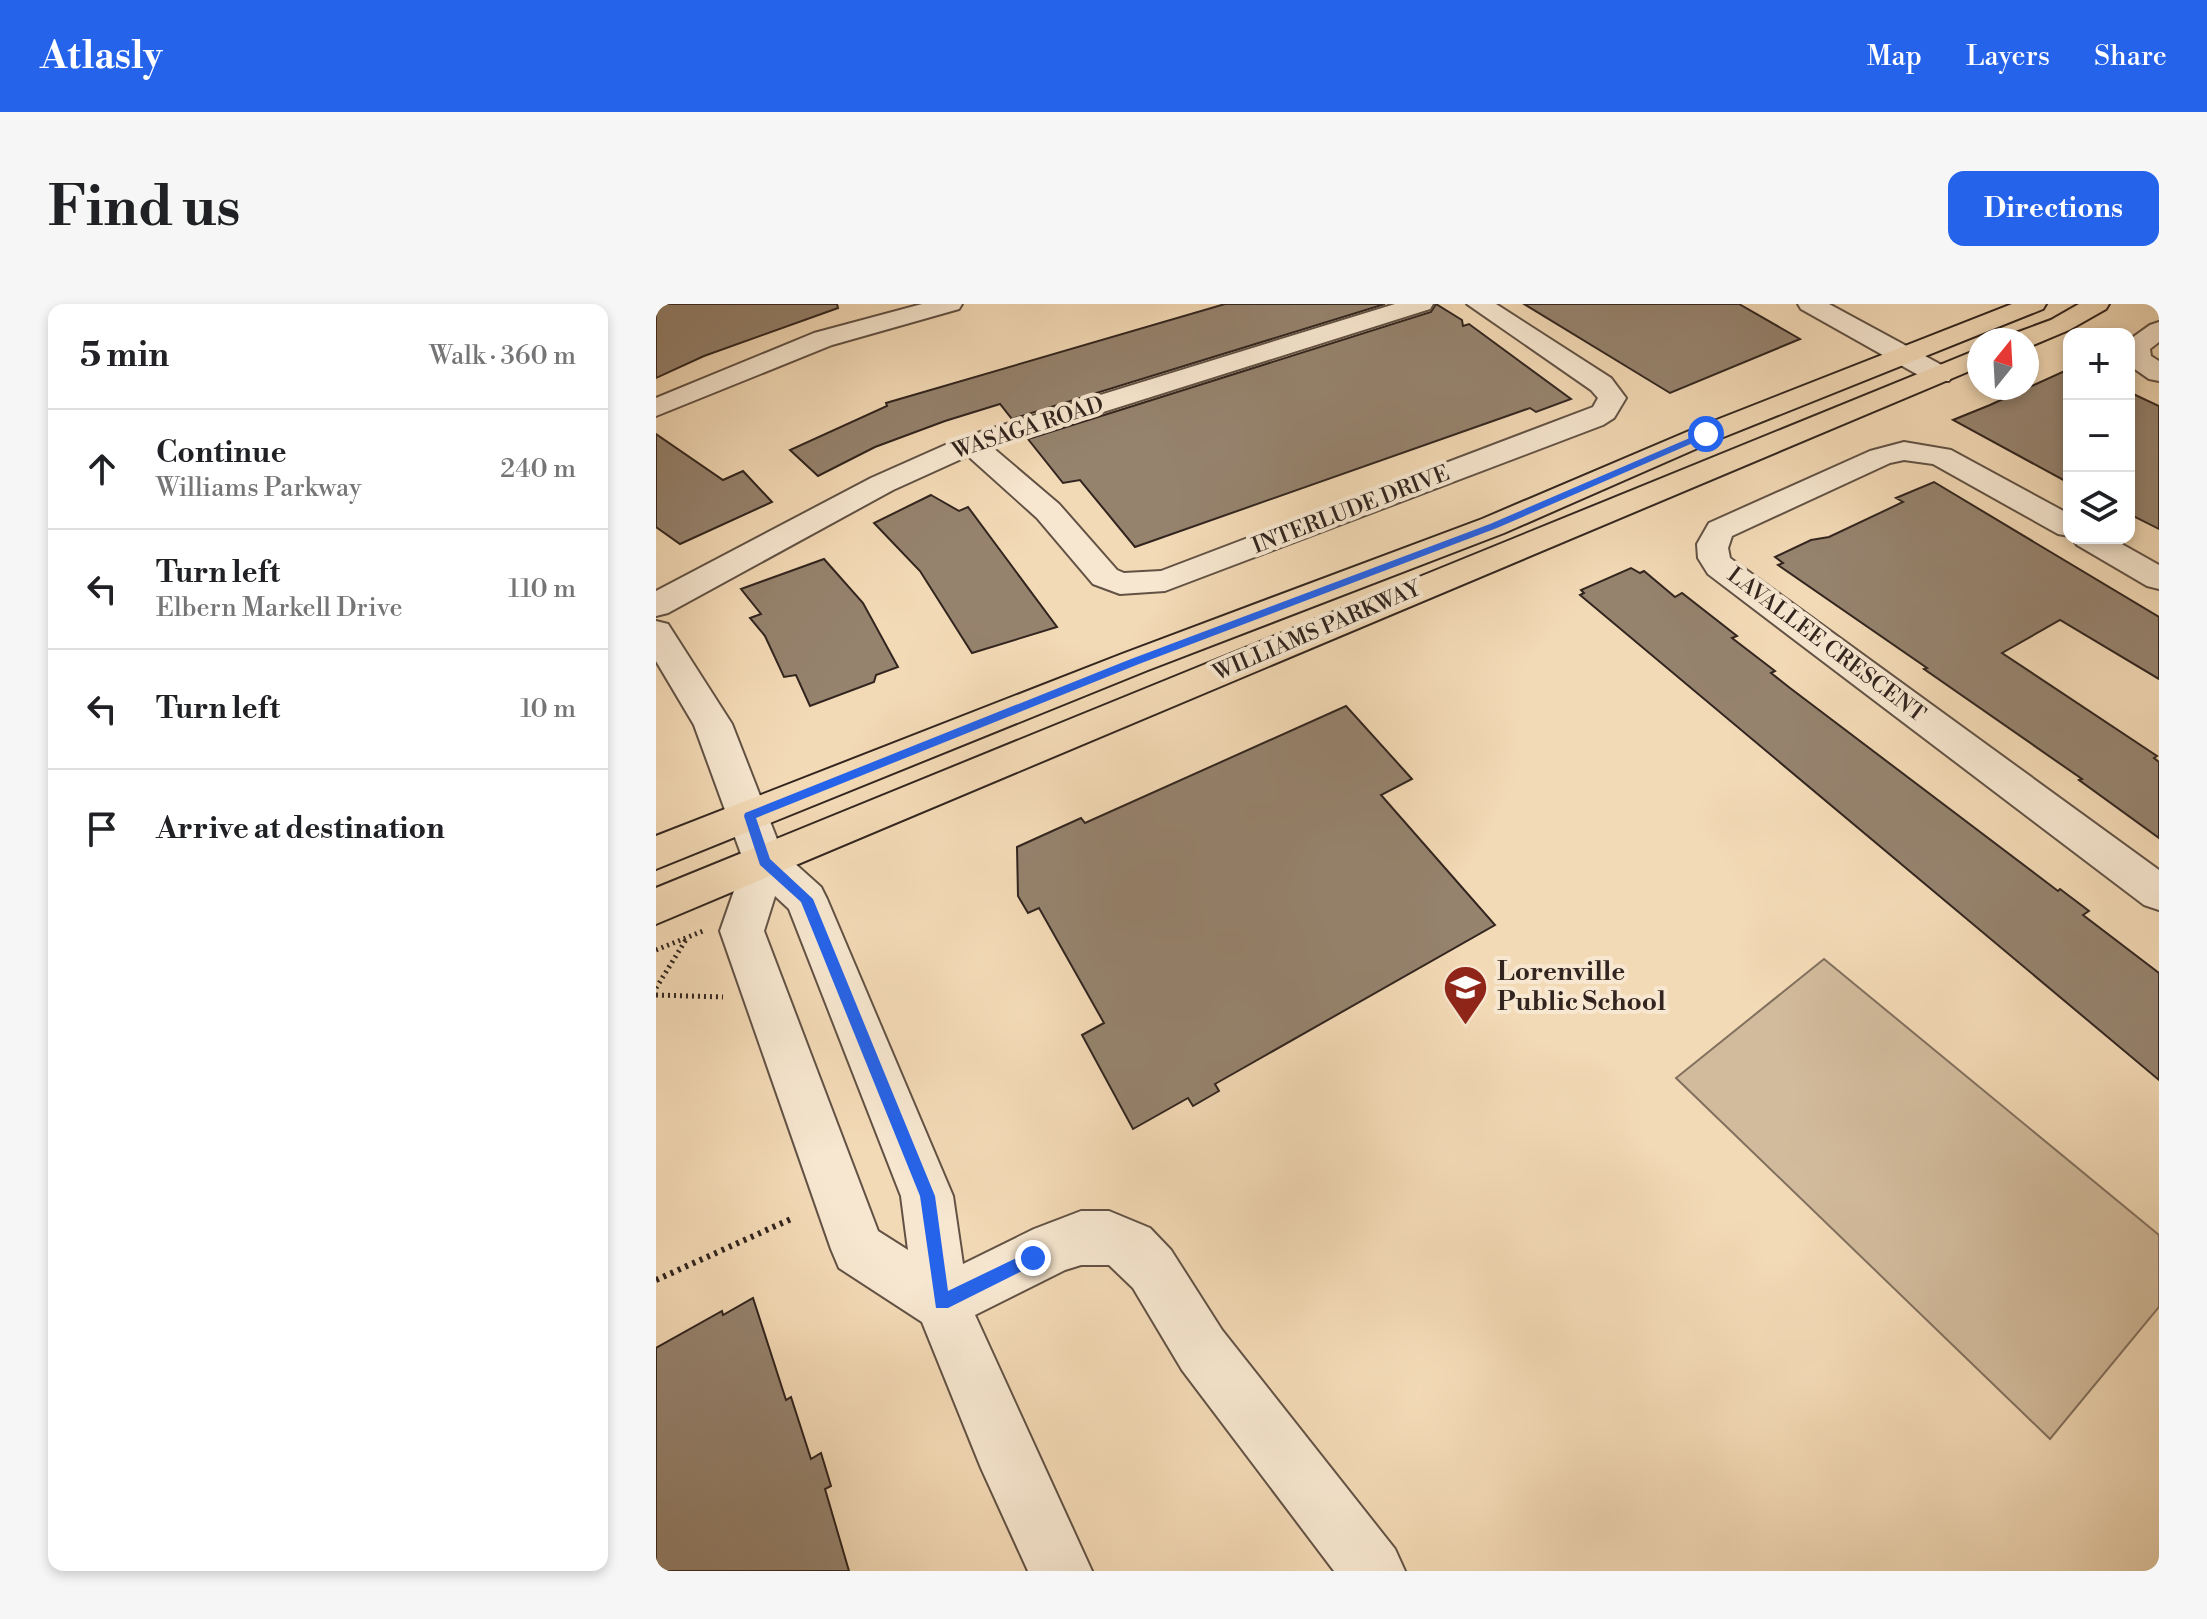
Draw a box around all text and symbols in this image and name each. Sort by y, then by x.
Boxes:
text: Atlasly [40,33,163,80]
text: Map [1867,39,1922,74]
text: Layers [1966,39,2050,74]
text: Share [2094,39,2167,74]
button: Directions [1948,171,2159,246]
text: Find us [48,173,241,243]
north arrow [1967,328,2039,400]
map controls [2063,328,2135,544]
button: + [2063,328,2135,400]
text: 5 min [80,335,169,377]
text: Walk · 360 m [429,340,576,372]
street label: WASAGA ROAD [948,391,1107,465]
button: − [2063,400,2135,472]
route start [1688,416,1724,452]
text: Continue [156,434,287,472]
icon: ahead [80,447,124,491]
text: 240 m [500,453,576,485]
street label: INTERLUDE DRIVE [1249,460,1453,560]
text: Williams Parkway [156,472,362,504]
button: layers [2063,472,2135,544]
text: Turn left [156,554,280,592]
street label: LAVALLEE CRESCENT [1722,562,1930,728]
icon: left [80,567,124,611]
text: 110 m [508,573,576,605]
street label: WILLIAMS PARKWAY [1208,574,1426,687]
text: Elbern Markell Drive [156,592,403,624]
icon: left [80,687,124,731]
text: Turn left [156,690,280,728]
text: 10 m [520,693,576,725]
icon: arrive [80,807,124,851]
text: Arrive at destination [156,810,445,848]
place label: Lorenville Public School [1497,956,1666,1018]
school or university icon: Lorenville Public School [1442,963,1490,1026]
route end [1015,1240,1051,1276]

